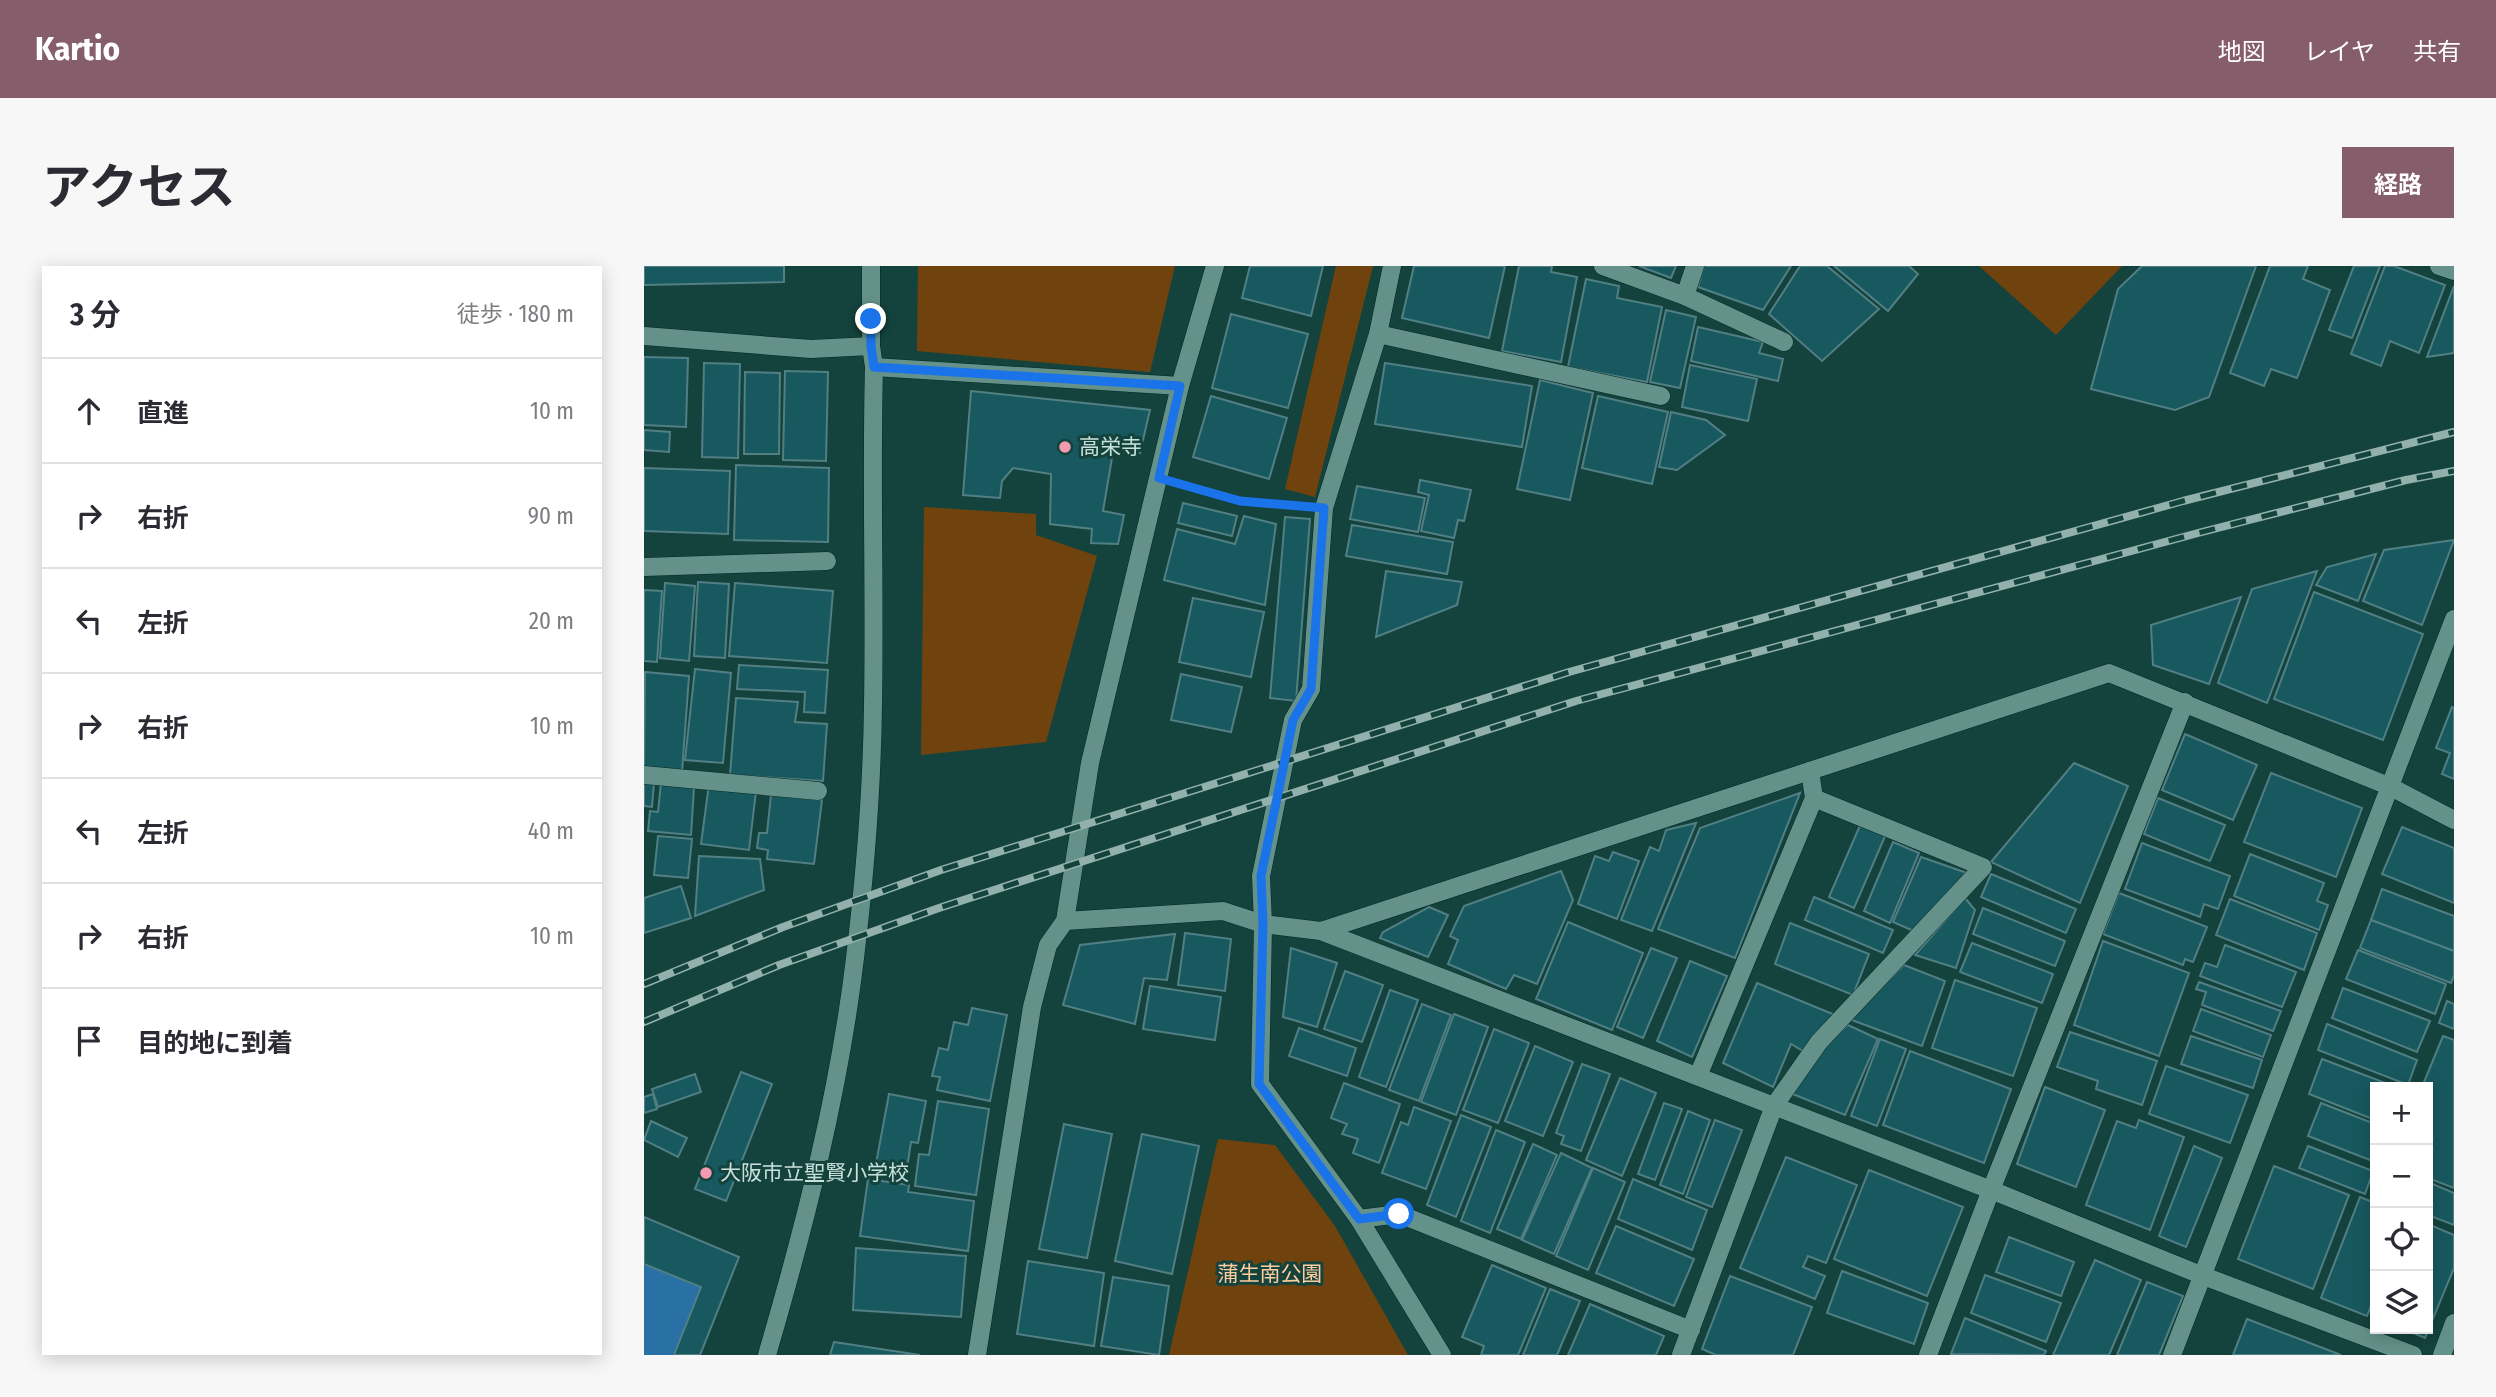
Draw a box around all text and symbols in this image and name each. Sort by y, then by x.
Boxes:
text: Kartio [35,29,120,69]
text: 地図 [2218,38,2266,66]
text: レイヤ [2304,38,2375,66]
text: 共有 [2413,38,2461,66]
button: 経路 [2342,147,2454,218]
text: アクセス [42,158,236,217]
text: 3 分 [70,297,120,333]
text: 徒歩 · 180 m [457,300,574,328]
route end [855,303,886,334]
icon: ahead [70,392,108,430]
text: 10 m [530,397,574,425]
text: 直進 [137,398,189,429]
place label: 高栄寺 [1079,434,1142,460]
marker: 高栄寺 [1057,439,1073,455]
icon: right [70,497,108,535]
text: 90 m [528,502,574,530]
text: 右折 [137,503,189,534]
icon: left [70,602,108,640]
text: 20 m [529,607,574,635]
text: 左折 [137,608,189,639]
icon: right [70,707,108,745]
text: 10 m [530,712,574,740]
text: 右折 [137,713,189,744]
icon: left [70,812,108,850]
text: 40 m [528,817,574,845]
text: 左折 [137,818,189,849]
icon: right [70,917,108,955]
text: 10 m [530,922,574,950]
text: 右折 [137,923,189,954]
icon: arrive [70,1022,108,1060]
text: 目的地に到着 [137,1028,293,1059]
map controls [2370,1082,2433,1334]
button: + [2370,1082,2433,1145]
button: − [2370,1145,2433,1208]
place label: 大阪市立聖賢小学校 [720,1160,909,1186]
marker: 大阪市立聖賢小学校 [698,1165,714,1181]
route start [1383,1198,1414,1229]
button: locate [2370,1208,2433,1271]
park label: 蒲生南公園 [1218,1261,1323,1287]
button: layers [2370,1271,2433,1334]

